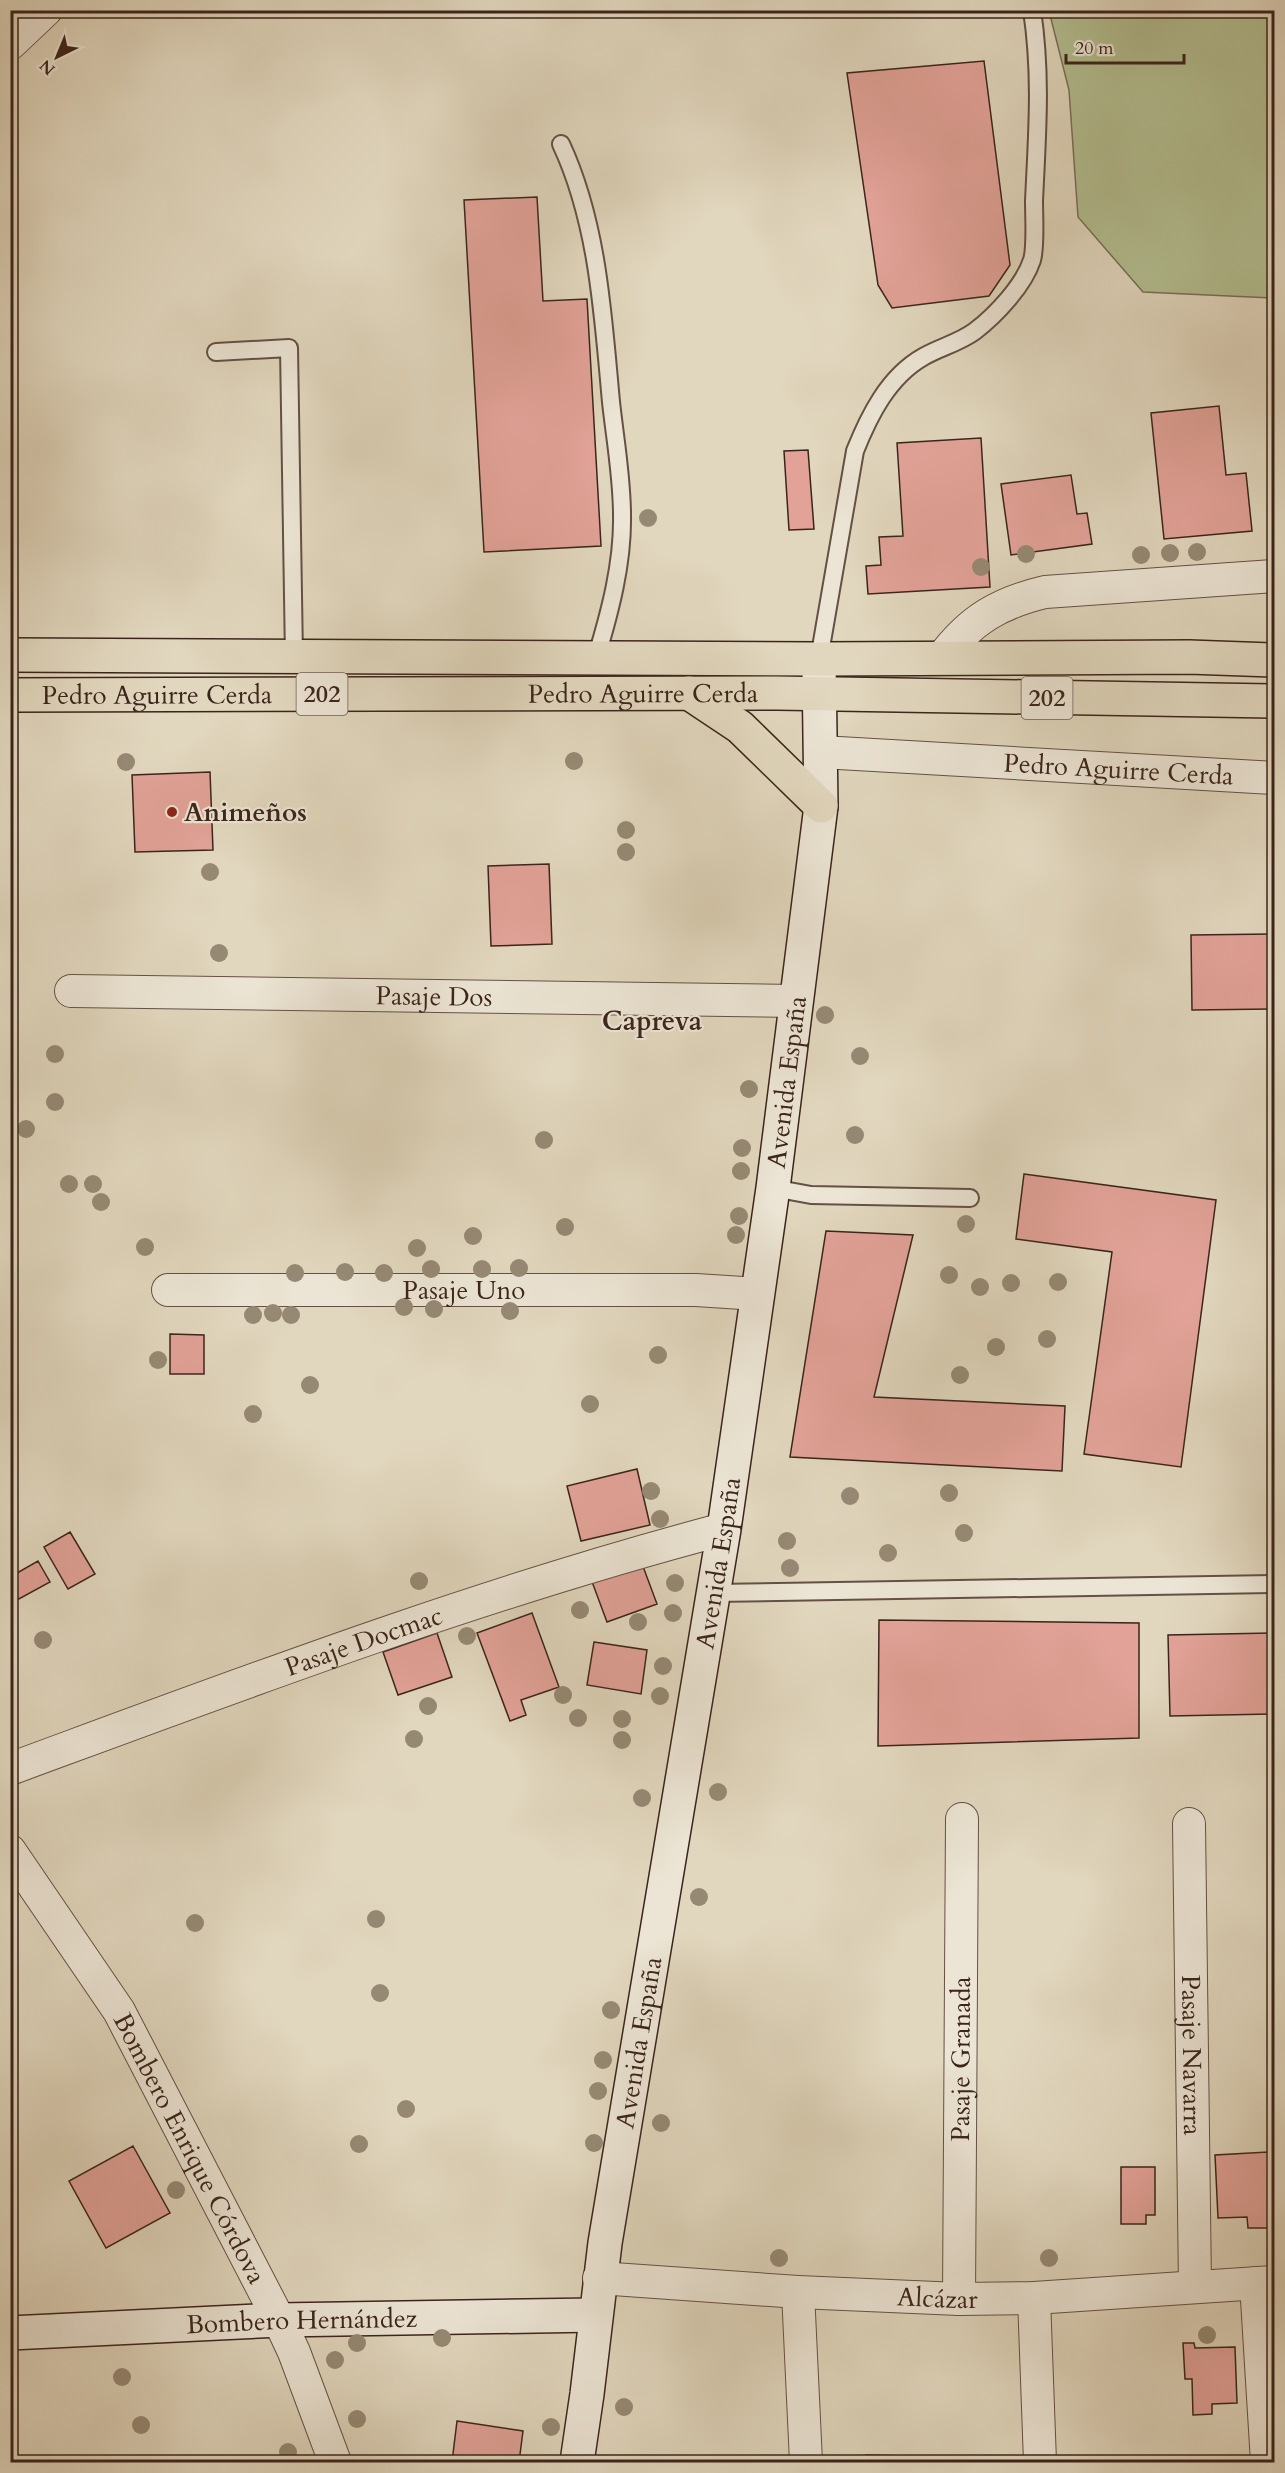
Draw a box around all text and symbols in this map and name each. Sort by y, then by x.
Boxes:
north arrow [27,27,87,87]
scale bar [1066,27,1184,65]
text: 20 m [1075,36,1114,61]
text: N [35,54,60,80]
road number: 202 [296,673,348,715]
street label: Pedro Aguirre Cerda [528,676,758,712]
street label: Pedro Aguirre Cerda [42,677,272,713]
road number: 202 [1022,677,1072,719]
street label: Pedro Aguirre Cerda [1003,746,1234,794]
place label: Animeños [184,795,307,830]
marker: Animeños [165,805,179,819]
street label: Pasaje Dos [375,978,492,1015]
street label: Avenida España [759,994,815,1170]
district label: Capreva [602,1003,703,1040]
street label: Pasaje Uno [403,1273,525,1308]
street label: Avenida España [687,1475,749,1652]
street label: Pasaje Docmac [280,1598,447,1685]
street label: Avenida España [607,1954,670,2131]
street label: Pasaje Navarra [1173,1974,1210,2136]
street label: Pasaje Granada [943,1976,979,2142]
street label: Bombero Enrique Córdova [105,2007,274,2290]
street label: Alcázar [896,2279,978,2317]
street label: Bombero Hernández [185,2301,418,2342]

